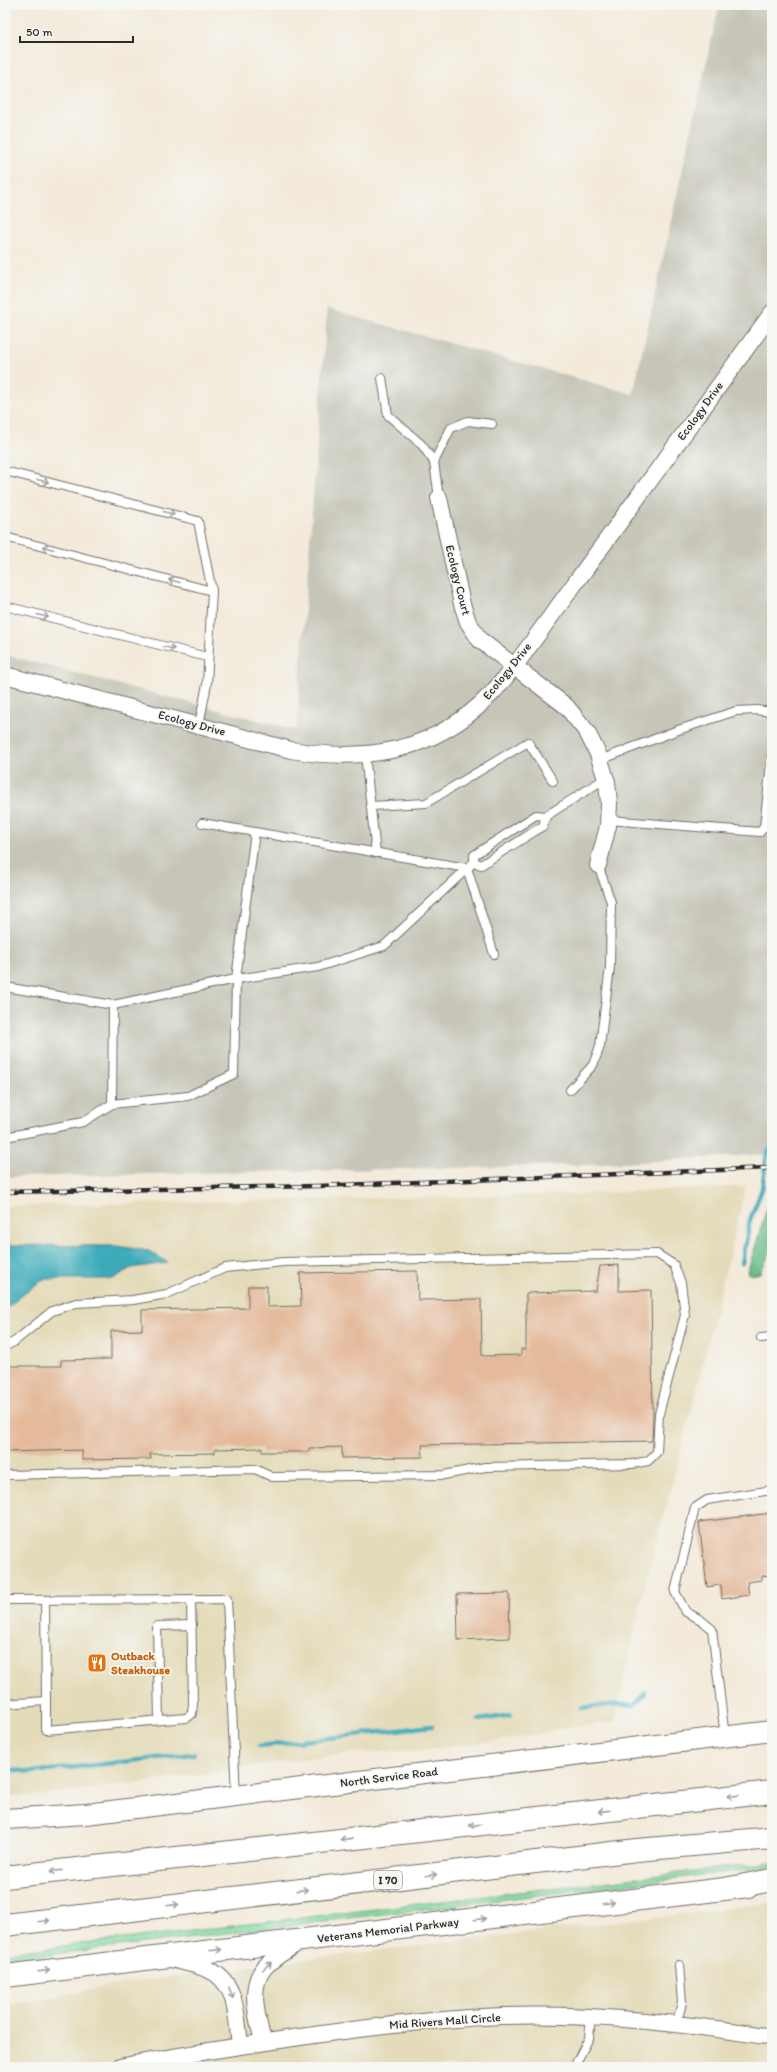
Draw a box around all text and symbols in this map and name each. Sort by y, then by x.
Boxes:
scale bar [20,18,133,44]
text: 50 m [26,25,52,39]
street label: Ecology Drive [674,379,726,443]
one-way arrow [36,478,49,485]
one-way arrow [162,510,175,517]
street label: Ecology Court [443,543,474,617]
one-way arrow [42,544,55,552]
one-way arrow [168,577,181,584]
one-way arrow [36,612,49,620]
street label: Ecology Drive [480,640,534,702]
one-way arrow [162,644,175,652]
street label: Ecology Drive [157,707,227,739]
place label: Outback Steakhouse [111,1649,170,1677]
restaurant icon: Outback Steakhouse [86,1652,108,1674]
street label: North Service Road [339,1764,439,1790]
one-way arrow [727,1793,740,1800]
one-way arrow [598,1807,611,1814]
one-way arrow [469,1821,482,1829]
one-way arrow [340,1835,353,1843]
one-way arrow [50,1867,63,1875]
road number: I 70 [374,1871,402,1889]
one-way arrow [424,1871,437,1878]
one-way arrow [295,1886,308,1894]
one-way arrow [602,1899,615,1907]
one-way arrow [166,1902,179,1909]
street label: Veterans Memorial Parkway [316,1914,460,1946]
one-way arrow [473,1915,486,1922]
one-way arrow [37,1917,50,1925]
one-way arrow [209,1947,222,1954]
one-way arrow [262,1961,272,1971]
one-way arrow [37,1967,50,1975]
one-way arrow [228,1987,235,2000]
street label: Mid Rivers Mall Circle [389,2010,501,2032]

